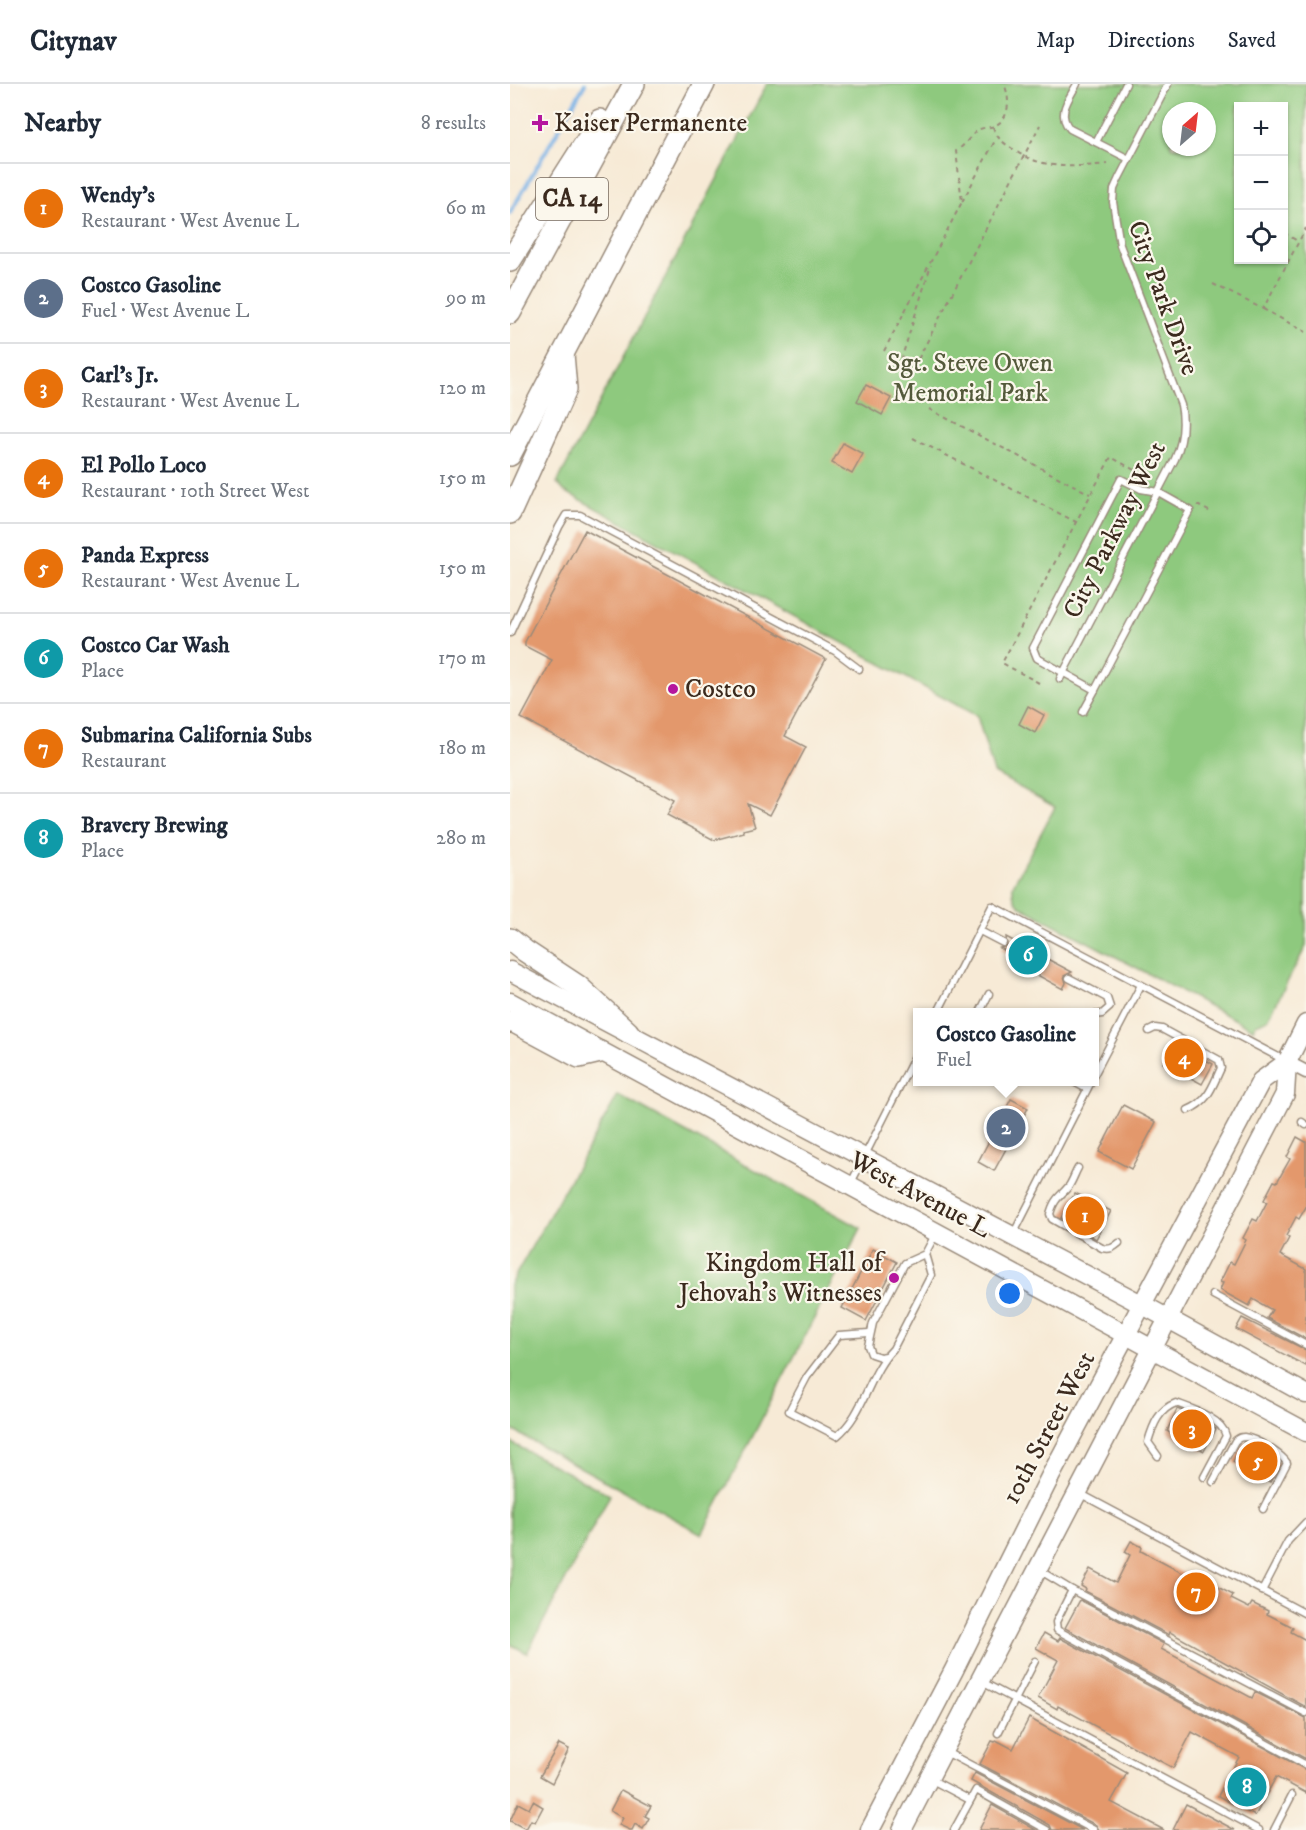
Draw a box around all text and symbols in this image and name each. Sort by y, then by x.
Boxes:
text: Citynav [30,24,117,59]
text: Map [1036,28,1075,54]
text: Directions [1108,28,1195,54]
text: Saved [1228,28,1276,54]
north arrow [1162,102,1216,156]
map controls [1234,102,1288,264]
button: + [1234,102,1288,156]
text: Nearby [24,107,101,140]
place label: Kaiser Permanente [554,107,747,140]
text: 8 results [421,111,486,136]
marker: Kaiser Permanente [531,114,549,132]
button: − [1234,156,1288,210]
road number: CA 14 [536,178,608,220]
text: Wendy's [81,182,155,209]
text: 1 [40,196,47,221]
text: 60 m [446,196,486,221]
text: Restaurant · West Avenue L [81,209,299,234]
button: locate [1234,210,1288,264]
street label: City Park Drive [1120,216,1206,380]
text: Costco Gasoline [81,272,221,299]
text: 2 [39,286,48,311]
text: 90 m [446,286,486,311]
text: Fuel · West Avenue L [81,299,249,324]
park label: Sgt. Steve Owen Memorial Park [887,347,1053,410]
text: Carl's Jr. [81,362,158,389]
text: 3 [40,376,47,401]
text: 120 m [439,376,486,401]
text: Restaurant · West Avenue L [81,389,299,414]
street label: City Parkway West [1056,436,1174,624]
text: El Pollo Loco [81,452,206,479]
text: 4 [38,466,49,491]
text: 150 m [439,466,486,491]
text: Restaurant · 10th Street West [81,479,309,504]
text: Panda Express [81,542,209,569]
text: 5 [39,556,48,581]
text: 150 m [439,556,486,581]
text: Restaurant · West Avenue L [81,569,299,594]
text: Costco Car Wash [81,632,230,659]
text: 6 [38,646,49,671]
text: 170 m [438,646,486,671]
text: Place [81,659,124,684]
place label: Costco [685,673,756,706]
marker: Costco [666,682,680,696]
text: Submarina California Subs [81,722,312,749]
text: 7 [38,736,49,761]
text: 180 m [439,736,486,761]
text: Restaurant [81,749,166,774]
text: Bravery Brewing [81,812,227,839]
text: 8 [38,826,49,851]
text: 280 m [436,826,486,851]
text: Place [81,839,124,864]
pin: 6 [1008,932,1048,978]
popup [913,1008,1099,1086]
text: Costco Gasoline [936,1021,1076,1048]
pin: 4 [1164,1036,1204,1080]
text: Fuel [936,1048,972,1073]
pin: 2 [986,1106,1026,1150]
street label: West Avenue L [843,1144,996,1246]
pin: 1 [1066,1194,1104,1238]
place label: Kingdom Hall of Jehovah's Witnesses [677,1247,886,1310]
marker: Kingdom Hall of Jehovah's Witnesses [887,1271,901,1285]
your location [995,1279,1024,1308]
street label: 10th Street West [995,1346,1103,1510]
pin: 3 [1172,1406,1212,1452]
pin: 5 [1238,1438,1278,1484]
pin: 7 [1176,1570,1216,1614]
pin: 8 [1228,1764,1266,1810]

